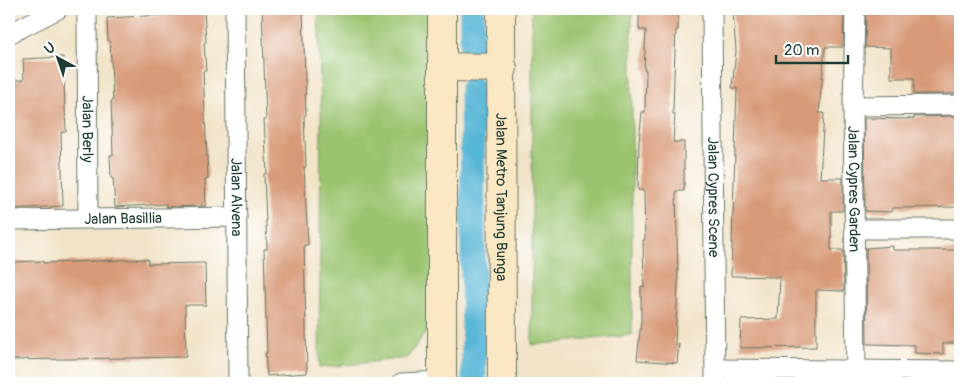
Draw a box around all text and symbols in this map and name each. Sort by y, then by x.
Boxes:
north arrow [32,32,82,82]
scale bar [776,32,849,64]
text: U [41,39,59,58]
text: 20 m [784,41,819,60]
street label: Jalan Berly [78,95,97,163]
street label: Jalan Metro Tanjung Bunga [492,113,511,281]
street label: Jalan Cypres Garden [844,126,864,252]
street label: Jalan Cypres Scene [704,137,723,258]
street label: Jalan Alvena [227,158,246,236]
street label: Jalan Basillia [84,208,162,229]

